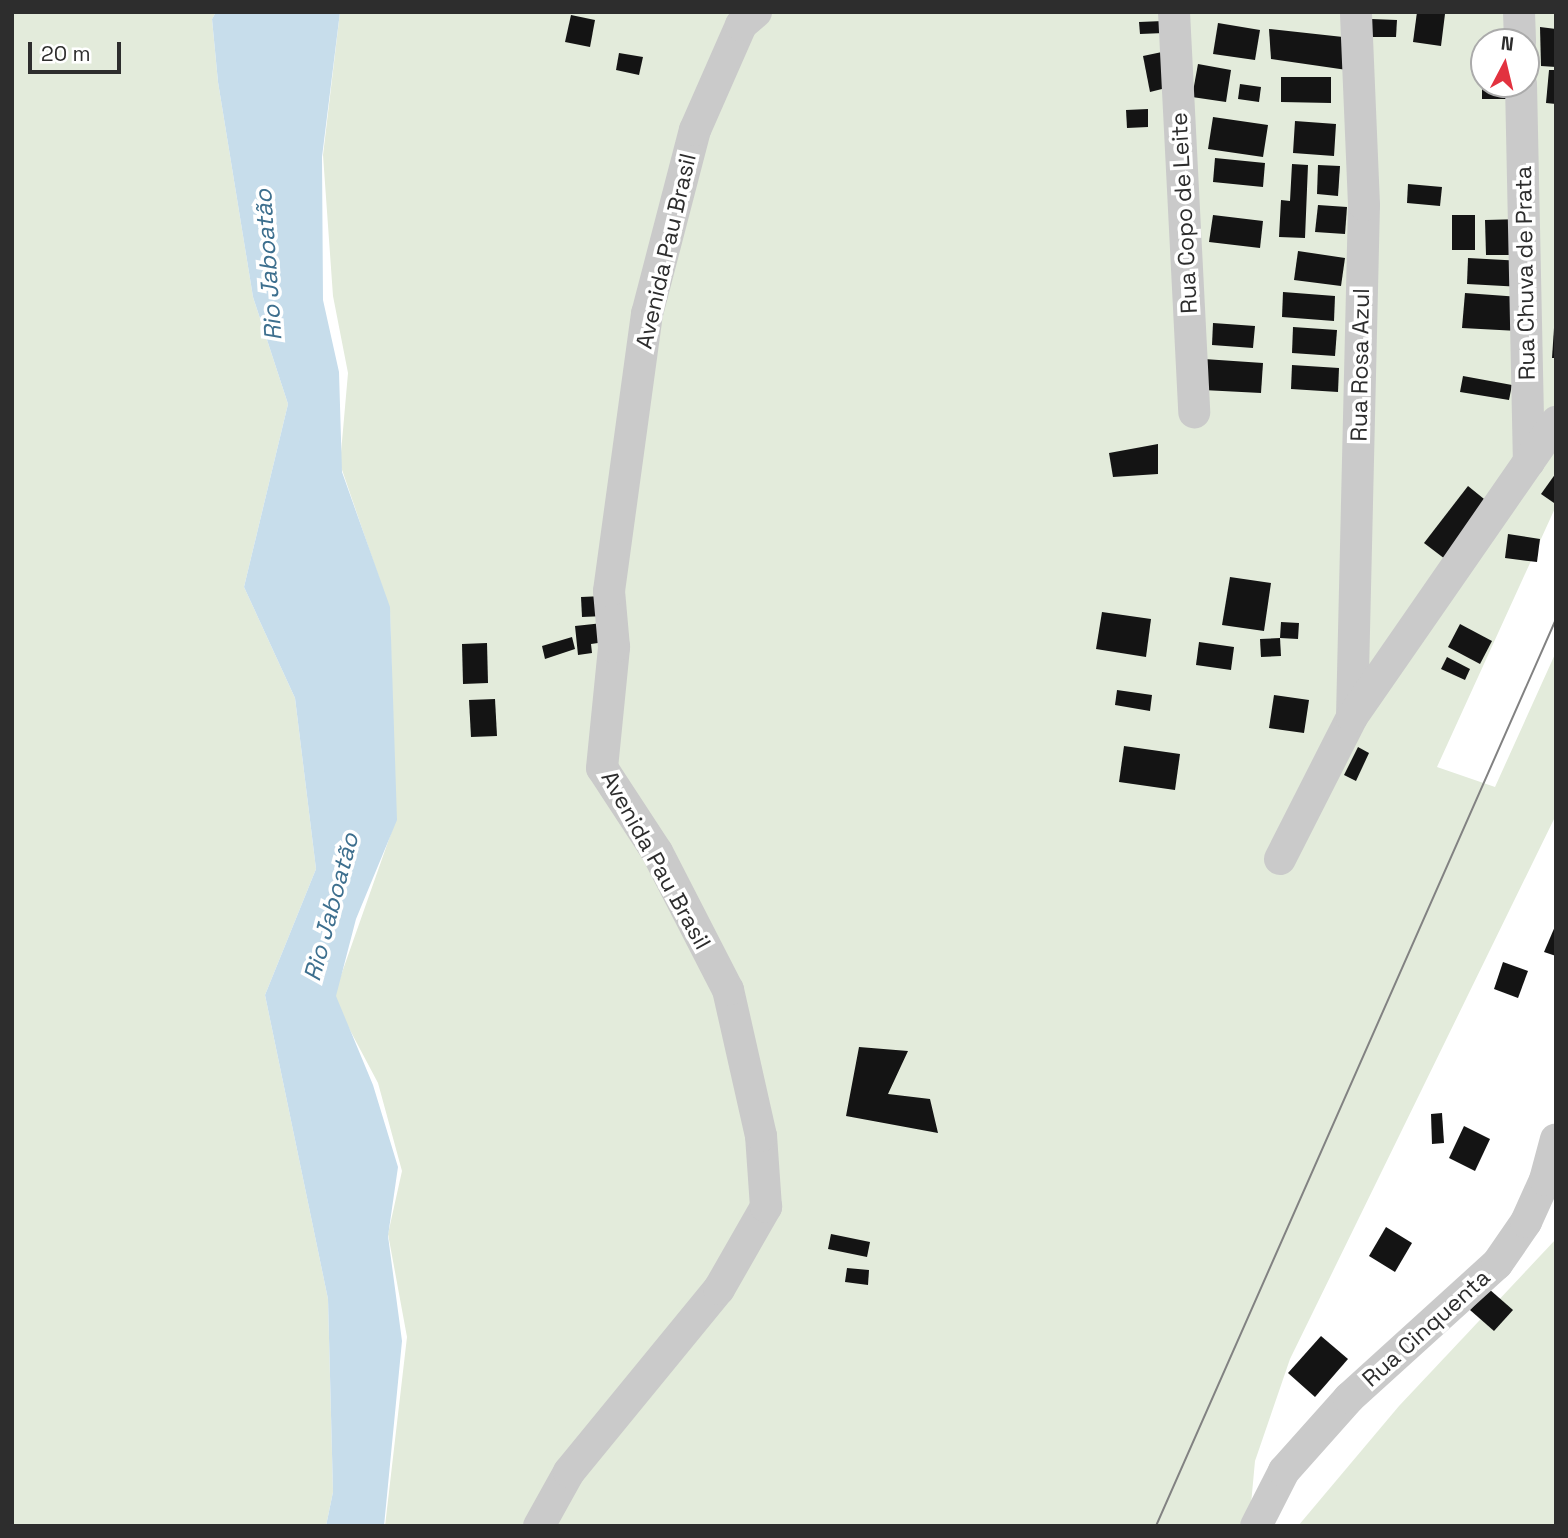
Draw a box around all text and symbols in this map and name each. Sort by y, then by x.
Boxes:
scale bar [32,28,124,72]
north arrow [1470,28,1540,98]
text: N [1500,30,1515,57]
text: 20 m [41,40,91,67]
street label: Rua Copo de Leite [1165,112,1203,314]
street label: Avenida Pau Brasil [630,151,702,351]
street label: Rua Chuva de Prata [1509,166,1541,380]
water label: Rio Jaboatão [248,188,288,342]
street label: Rua Rosa Azul [1345,288,1375,442]
street label: Avenida Pau Brasil [595,766,717,954]
water label: Rio Jaboatão [297,830,365,984]
street label: Rua Cinquenta [1356,1263,1496,1393]

